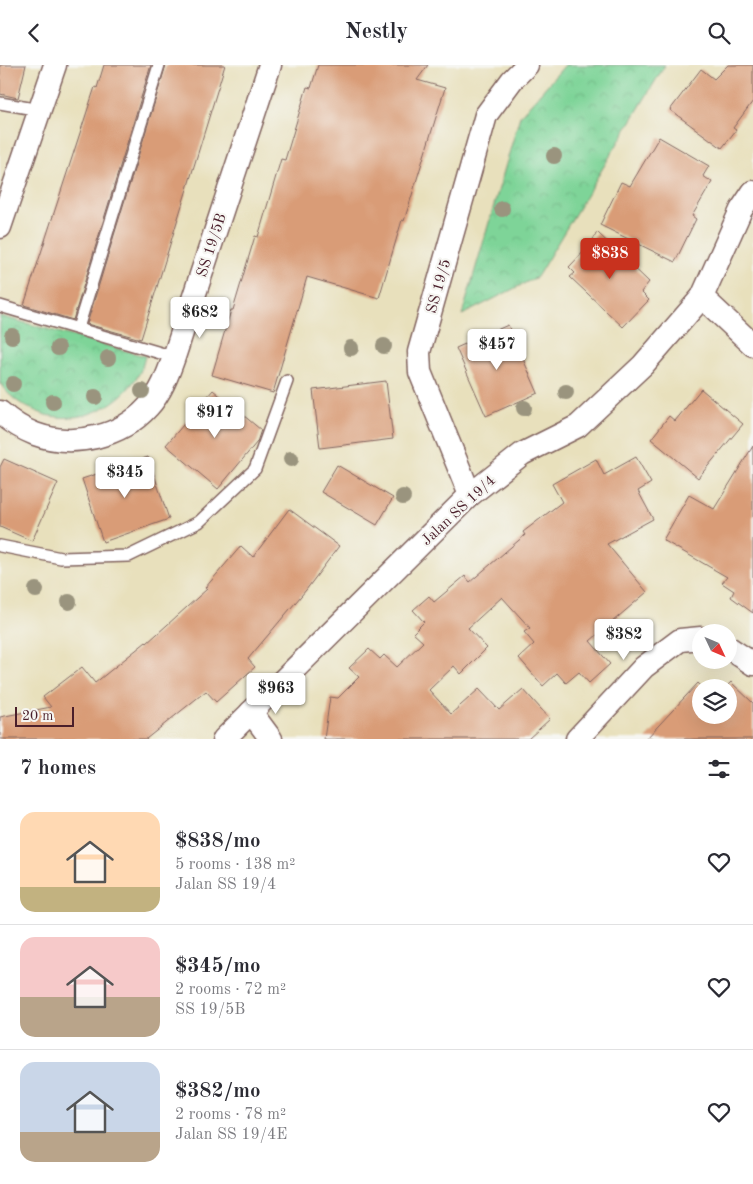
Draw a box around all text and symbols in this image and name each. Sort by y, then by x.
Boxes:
icon: back [20,19,48,47]
icon: search [705,19,733,47]
text: Nestly [345,21,408,43]
street label: SS 19/5B [195,212,230,279]
pin: $838 [580,237,640,280]
text: $838 [591,246,629,262]
street label: SS 19/5 [425,258,454,315]
pin: $682 [170,297,230,339]
text: $682 [181,305,219,321]
pin: $457 [467,329,527,371]
text: $457 [478,337,516,353]
pin: $917 [185,397,245,439]
text: $917 [196,405,234,421]
pin: $345 [95,457,155,499]
text: $345 [106,465,144,481]
street label: Jalan SS 19/4 [419,473,499,549]
pin: $382 [594,619,654,661]
north arrow [692,624,738,669]
map controls [692,624,737,724]
text: $382 [605,627,643,643]
pin: $963 [246,673,306,715]
button: layers [692,679,737,724]
text: $963 [257,681,295,697]
scale bar [15,704,74,727]
text: 20 m [22,709,53,723]
icon: filters [705,755,733,783]
text: 7 homes [20,758,96,779]
text: $838/mo [175,831,261,852]
icon: home [60,832,120,892]
icon: heart [705,848,733,876]
text: 5 rooms · 138 m² [175,857,295,873]
text: Jalan SS 19/4 [175,877,276,893]
text: $345/mo [175,956,261,977]
icon: home [60,957,120,1017]
icon: heart [705,973,733,1001]
text: 2 rooms · 72 m² [175,982,286,998]
text: SS 19/5B [175,1002,245,1018]
text: $382/mo [175,1081,261,1102]
icon: home [60,1082,120,1142]
icon: heart [705,1098,733,1126]
text: 2 rooms · 78 m² [175,1107,286,1123]
text: Jalan SS 19/4E [175,1127,287,1143]

